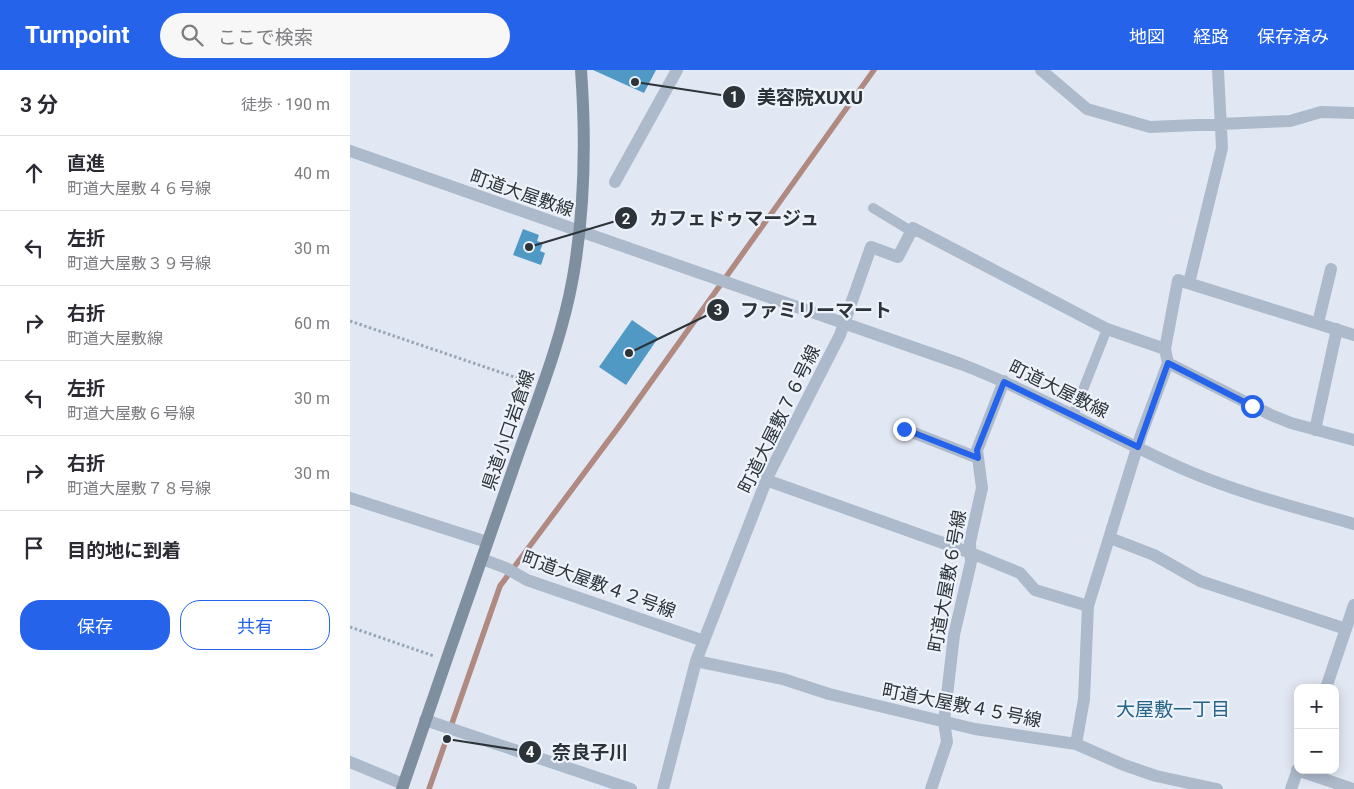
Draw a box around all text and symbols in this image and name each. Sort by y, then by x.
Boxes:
search box [160,13,510,58]
text: Turnpoint [25,21,130,49]
icon: search [178,21,206,49]
text: ここで検索 [218,26,313,49]
text: 地図 [1129,26,1165,47]
text: 経路 [1193,26,1229,47]
text: 保存済み [1257,26,1329,47]
callout: 美容院XUXU [722,80,873,114]
text: 美容院XUXU [757,86,863,109]
text: 1 [730,88,738,106]
text: 3 分 [20,93,58,117]
text: 徒歩 · 190 m [241,95,330,114]
text: 直進 [67,152,105,175]
icon: ahead [20,159,48,187]
text: 40 m [294,164,330,183]
street label: 町道大屋敷線 [468,165,576,221]
text: 町道大屋敷４６号線 [67,179,211,198]
callout: カフェドゥマージュ [613,201,829,235]
text: カフェドゥマージュ [649,207,819,230]
text: 2 [622,210,631,228]
text: 左折 [67,227,105,250]
icon: left [20,234,48,262]
text: 30 m [294,239,330,258]
text: 町道大屋敷３９号線 [67,254,211,273]
callout: ファミリーマート [705,293,902,327]
text: ファミリーマート [740,299,892,322]
text: 3 [714,301,722,319]
text: 右折 [67,302,105,325]
icon: right [20,309,48,337]
text: 60 m [294,314,330,333]
text: 町道大屋敷線 [67,329,163,348]
street label: 町道大屋敷７６号線 [734,342,824,496]
street label: 町道大屋敷線 [1006,356,1112,422]
street label: 県道小口岩倉線 [478,367,538,493]
text: 左折 [67,377,105,400]
icon: left [20,384,48,412]
text: 30 m [294,389,330,408]
route start [1241,395,1264,418]
text: 町道大屋敷６号線 [67,404,195,423]
route end [893,418,916,441]
text: 右折 [67,452,105,475]
icon: right [20,459,48,487]
text: 30 m [294,464,330,483]
text: 町道大屋敷７８号線 [67,479,211,498]
street label: 町道大屋敷６号線 [924,508,970,654]
icon: arrive [20,534,48,562]
text: 目的地に到着 [67,539,181,562]
street label: 町道大屋敷４２号線 [519,546,679,622]
button: 保存 [20,600,170,650]
button: 共有 [180,600,330,650]
street label: 町道大屋敷４５号線 [880,679,1044,731]
map controls [1294,684,1339,774]
button: + [1294,684,1339,729]
district label: 大屋敷一丁目 [1116,698,1230,721]
button: − [1294,729,1339,774]
callout: 奈良子川 [517,735,638,769]
text: 奈良子川 [552,741,628,764]
text: 4 [526,743,535,761]

